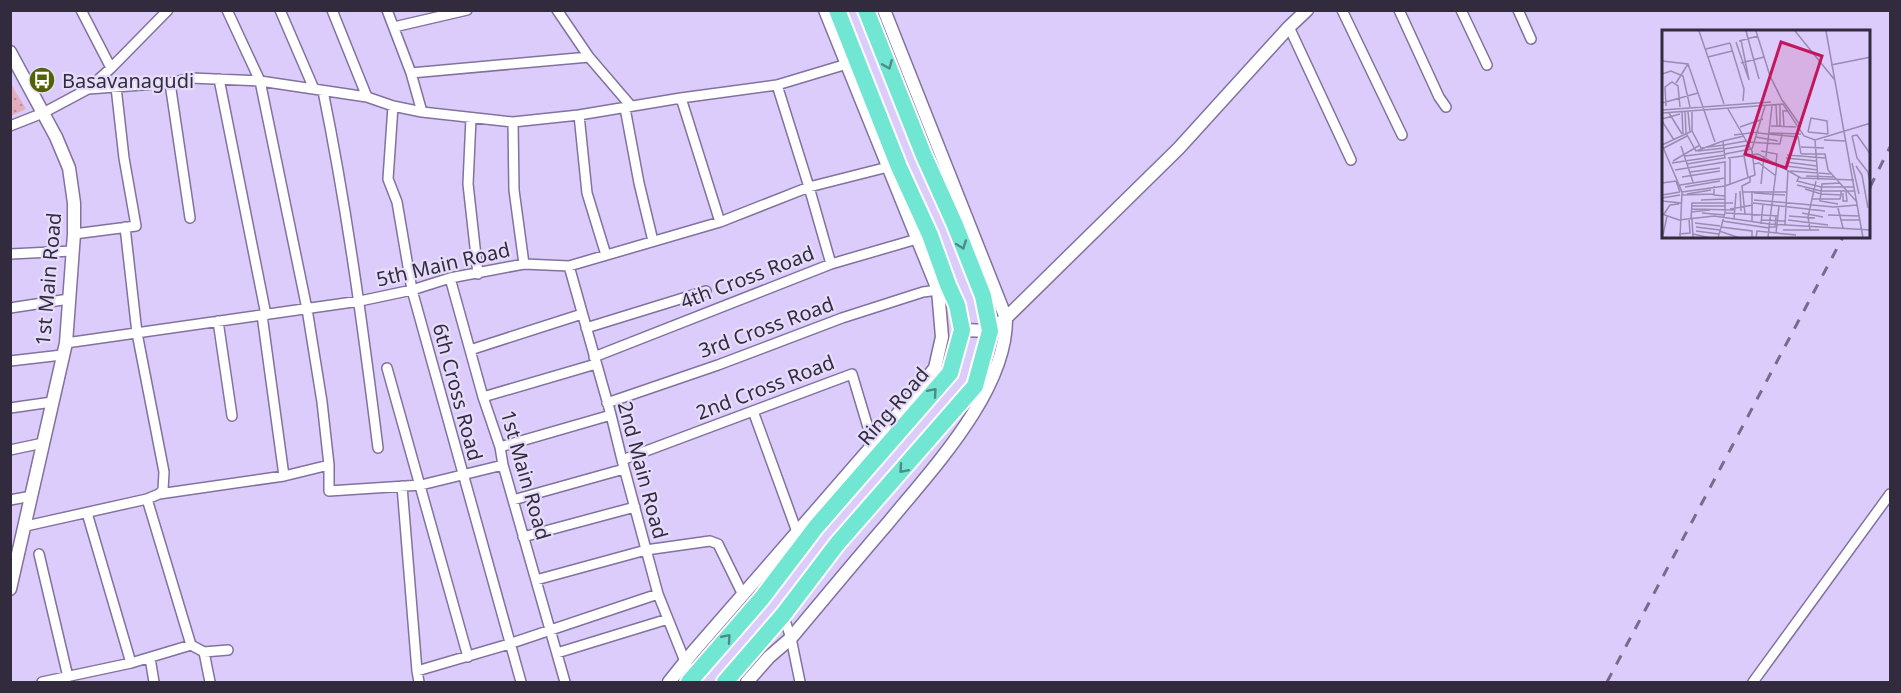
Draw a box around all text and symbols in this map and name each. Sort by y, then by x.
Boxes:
inset map [1662,30,1871,238]
one-way arrow [881,59,893,70]
bus stop icon: Basavanagudi [27,65,57,95]
place label: Basavanagudi [62,67,194,94]
street label: 1st Main Road [29,211,67,347]
street label: 5th Main Road [374,236,512,292]
street label: 4th Cross Road [676,239,818,315]
one-way arrow [955,239,968,250]
street label: 3rd Cross Road [695,290,837,364]
street label: 6th Cross Road [427,320,489,464]
street label: 2nd Cross Road [692,348,838,426]
street label: Ring Road [851,361,935,451]
one-way arrow [926,388,937,399]
street label: 2nd Main Road [612,398,674,542]
street label: 1st Main Road [495,407,557,543]
one-way arrow [899,462,910,473]
one-way arrow [720,634,731,645]

